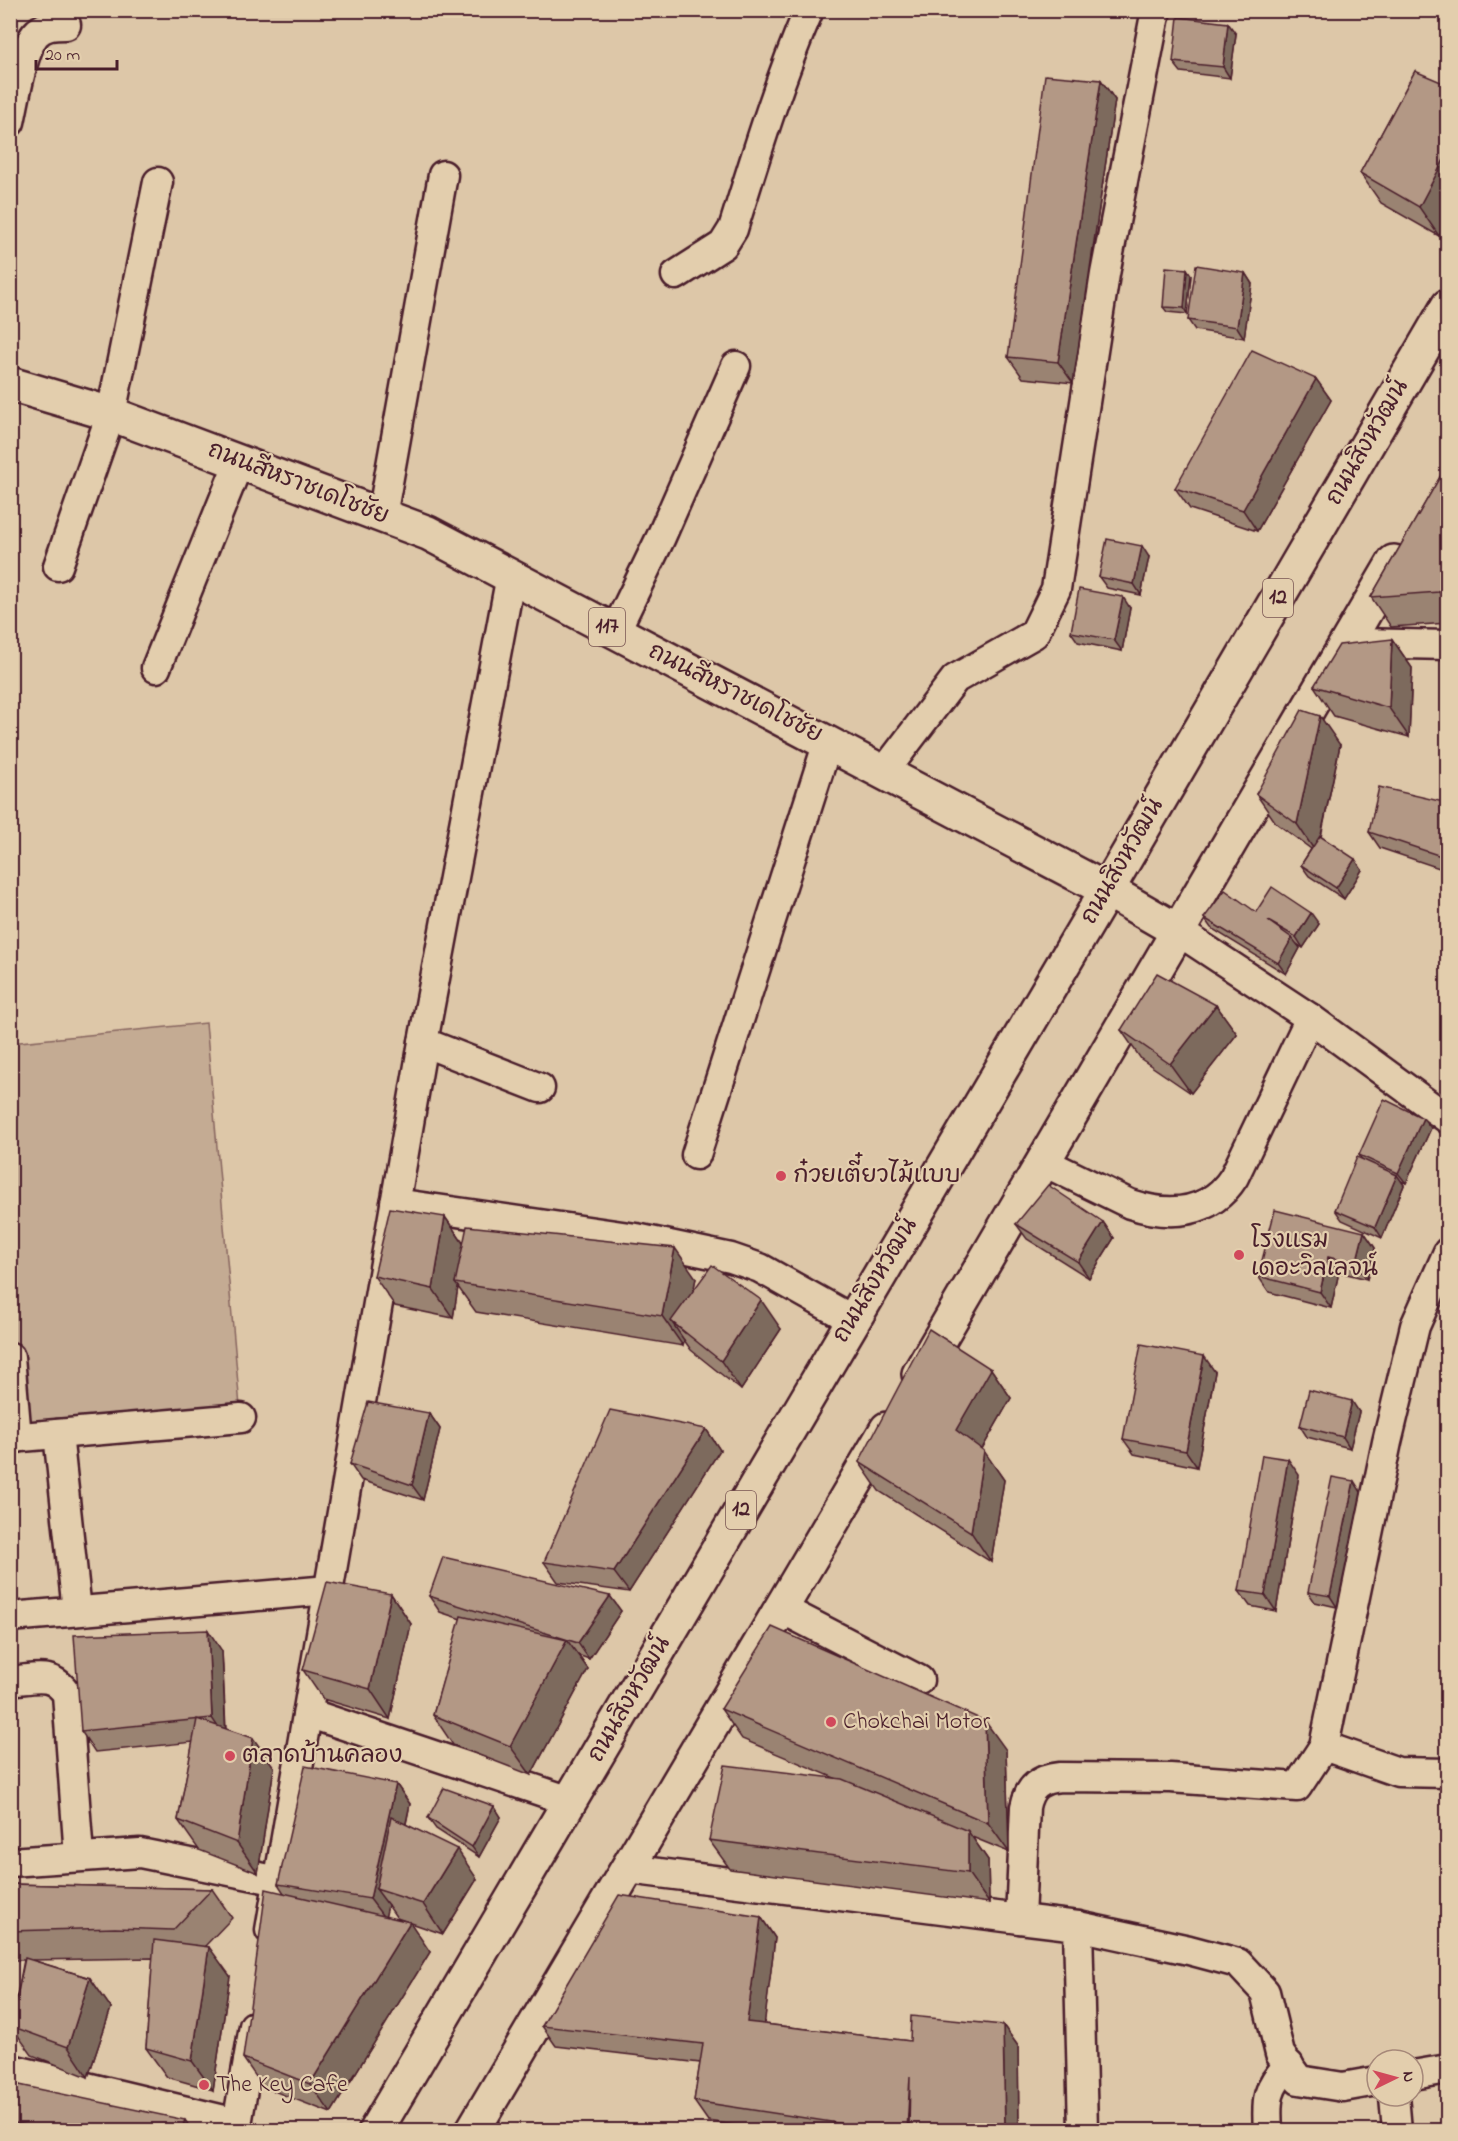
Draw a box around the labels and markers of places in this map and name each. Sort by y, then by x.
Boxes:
place label: ก๋วยเตี๋ยวไม้แบบ [793,1152,961,1194]
marker: ก๋วยเตี๋ยวไม้แบบ [774,1169,788,1183]
place label: โรงแรม เดอะวิลเลจน์ [1251,1223,1378,1287]
marker: โรงแรม เดอะวิลเลจน์ [1232,1248,1246,1262]
place label: Chokchai Motor [843,1705,991,1740]
marker: Chokchai Motor [824,1715,838,1729]
place label: ตลาดบ้านคลอง [242,1739,402,1774]
marker: ตลาดบ้านคลอง [223,1749,237,1763]
place label: The Key Cafe [216,2068,348,2104]
marker: The Key Cafe [197,2078,211,2092]

